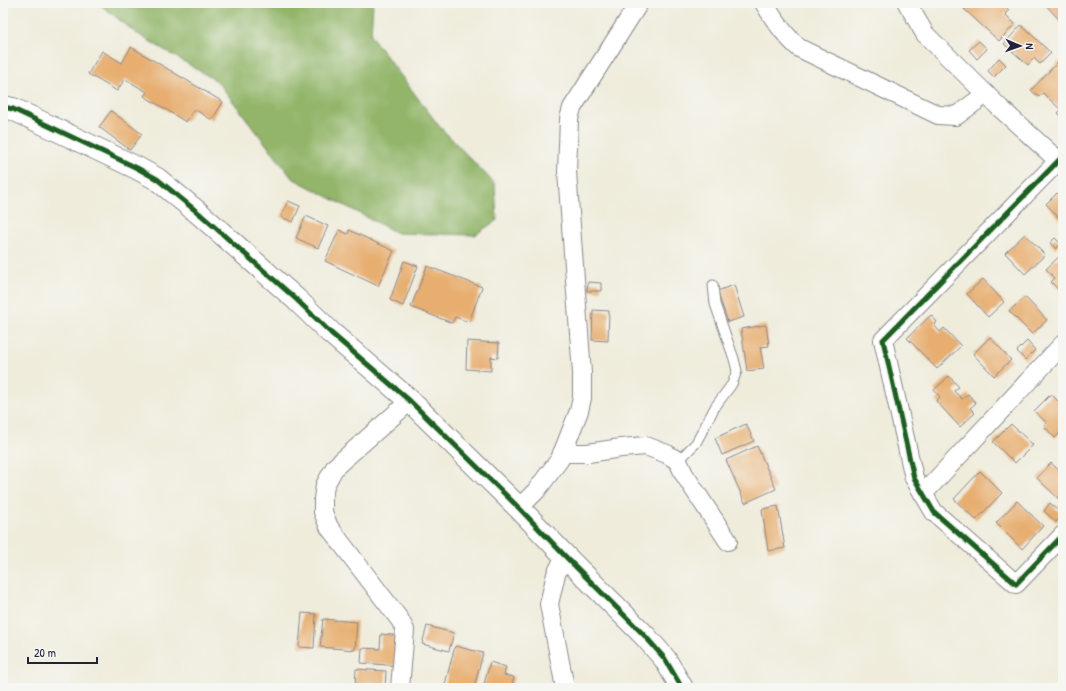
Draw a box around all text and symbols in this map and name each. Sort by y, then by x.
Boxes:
north arrow [1000,26,1040,66]
text: N [1023,43,1037,50]
scale bar [28,639,97,665]
text: 20 m [34,644,56,661]

